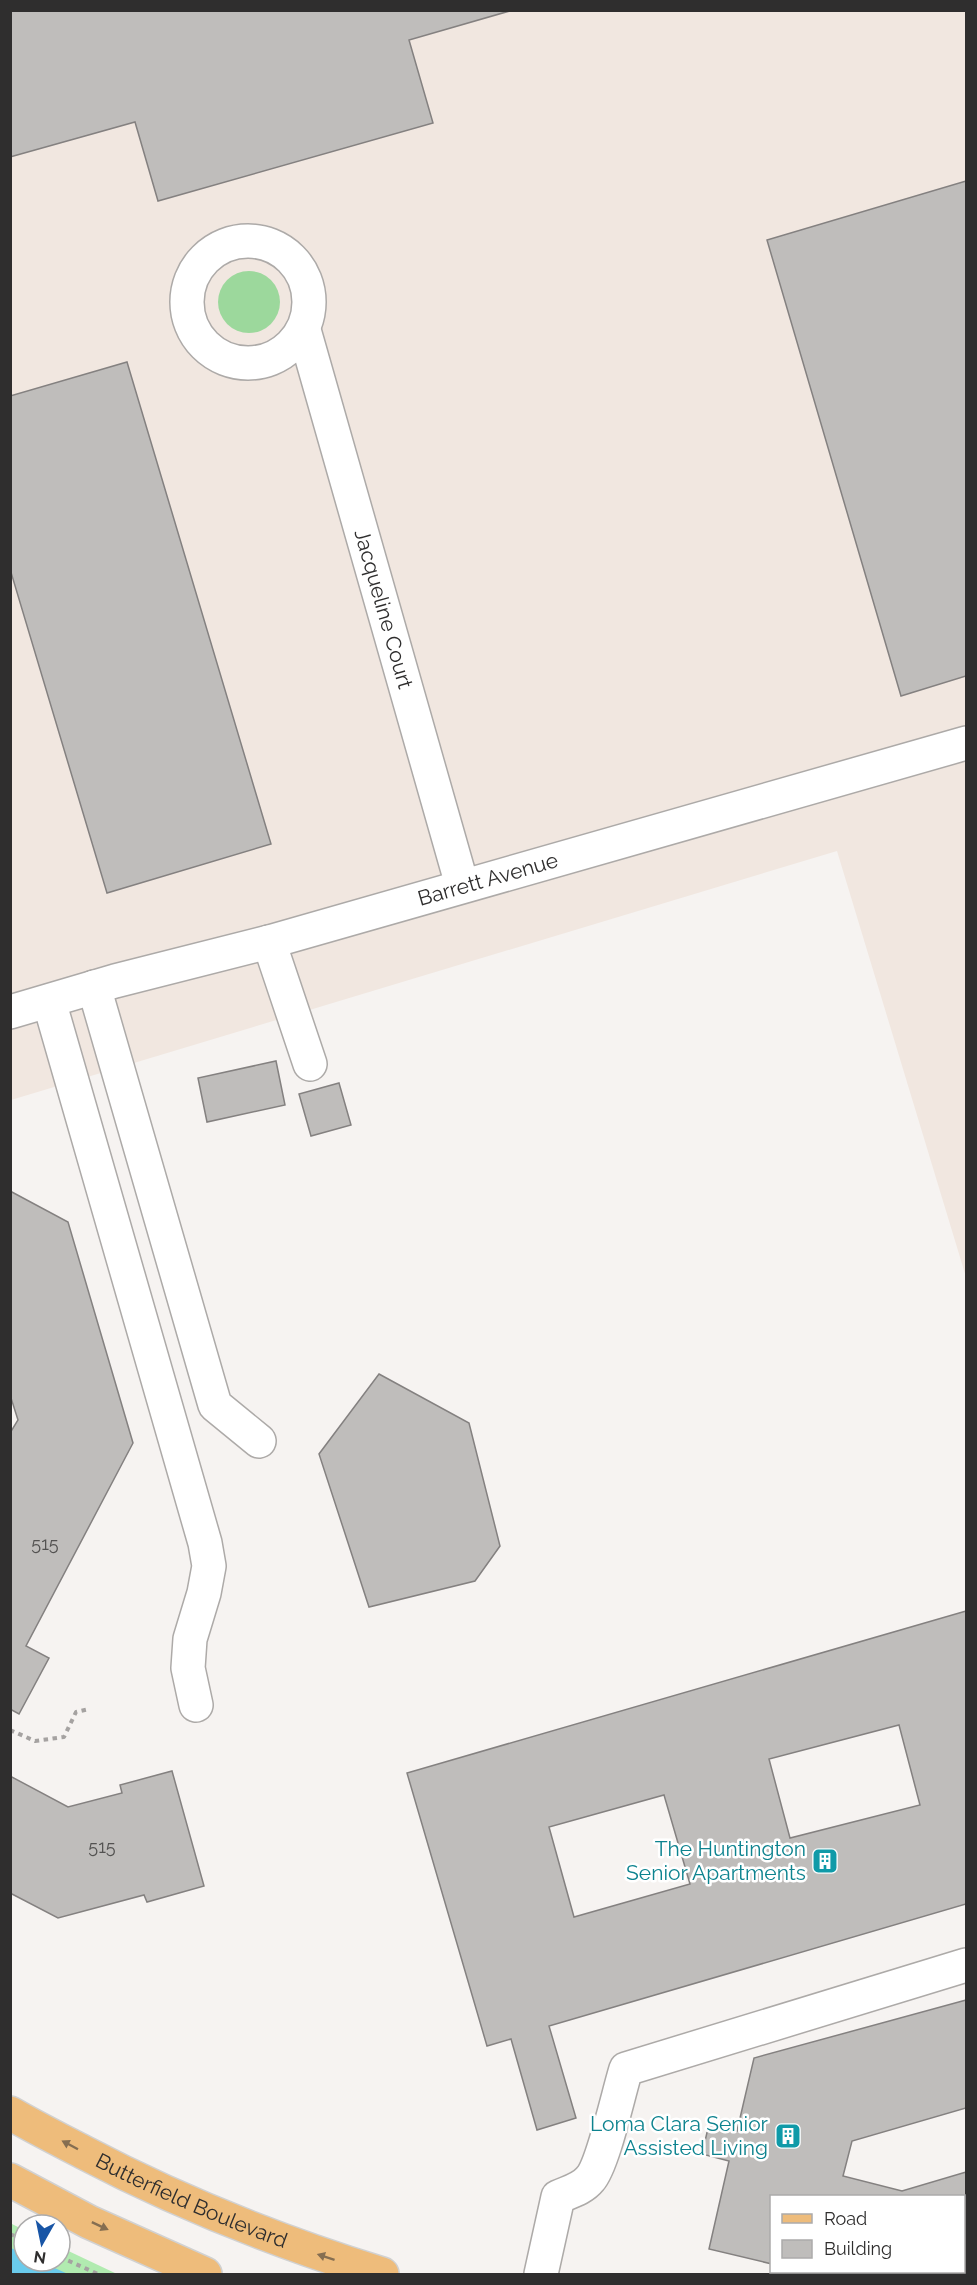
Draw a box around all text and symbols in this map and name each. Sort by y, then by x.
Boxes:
street label: Jacqueline Court [349,526,418,691]
street label: Barrett Avenue [415,847,561,911]
house number: 515 [31,1533,59,1554]
house number: 515 [88,1836,116,1857]
place label: The Huntington Senior Apartments [626,1836,806,1885]
building icon: The Huntington Senior Apartments [810,1846,840,1876]
place label: Loma Clara Senior Assisted Living [590,2111,769,2160]
building icon: Loma Clara Senior Assisted Living [773,2121,803,2151]
one-way arrow [62,2141,79,2150]
street label: Butterfield Boulevard [92,2148,291,2253]
legend [770,2195,965,2273]
text: Road [824,2208,867,2229]
north arrow [12,2213,72,2273]
one-way arrow [91,2222,108,2231]
text: Building [824,2238,892,2259]
text: N [32,2247,47,2268]
one-way arrow [317,2251,335,2261]

